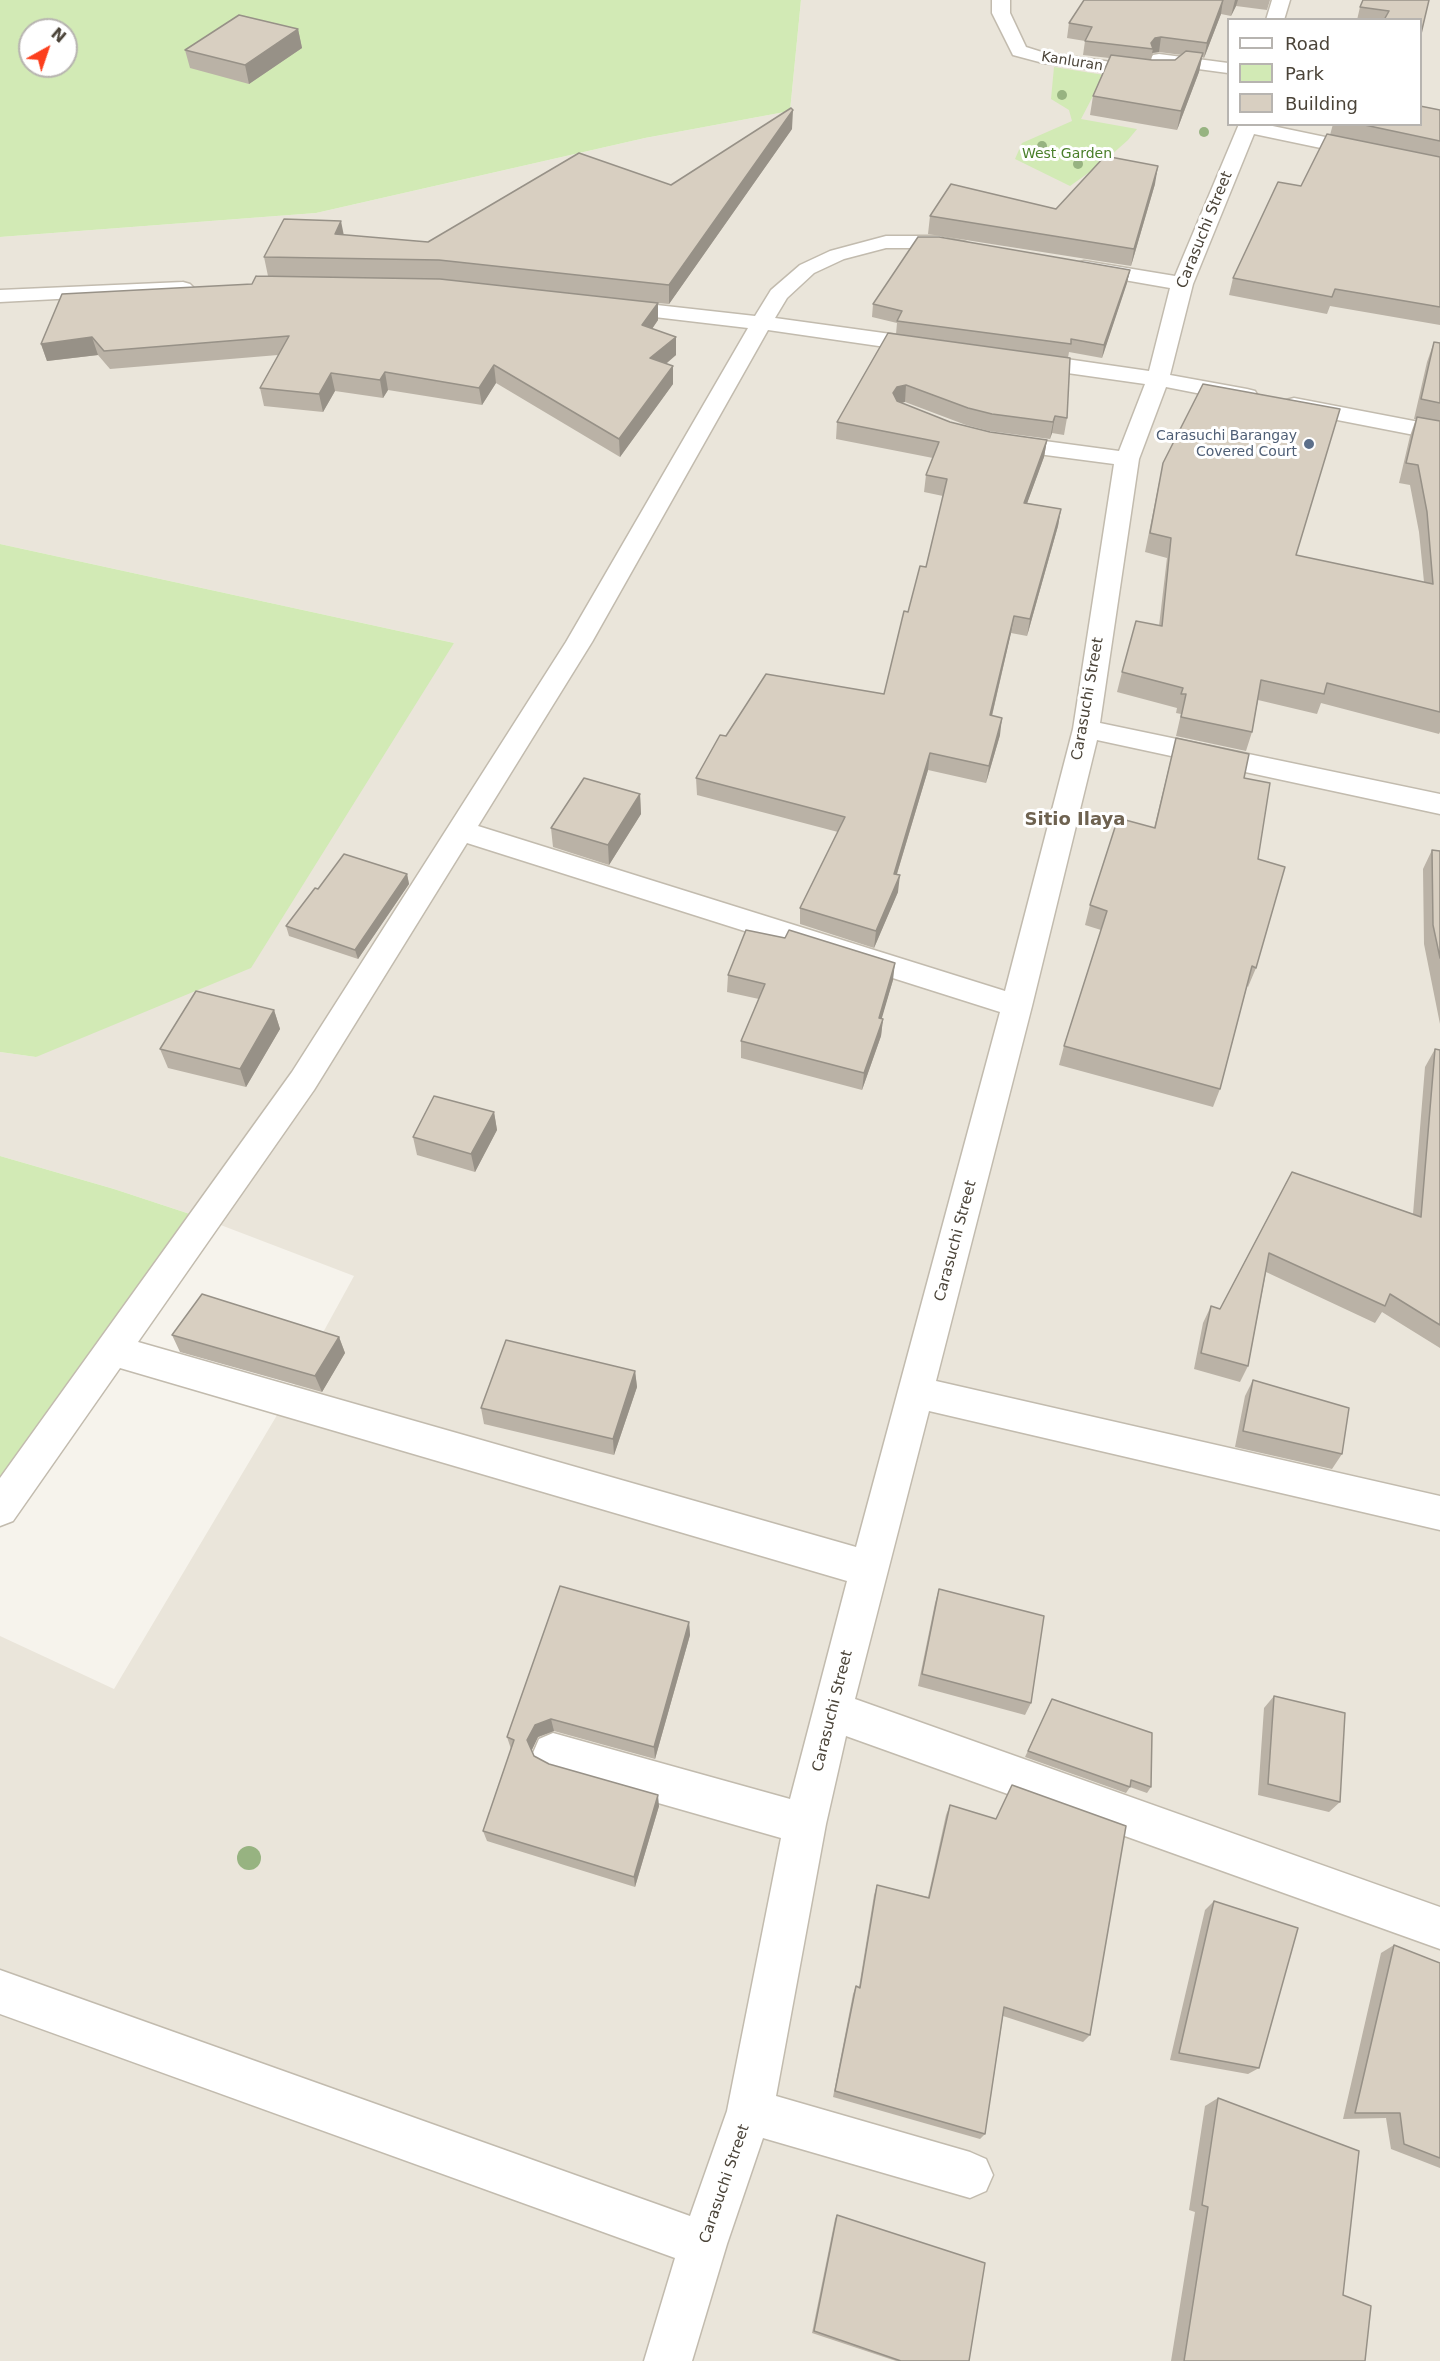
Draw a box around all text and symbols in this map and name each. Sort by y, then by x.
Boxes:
north arrow [18,18,78,78]
legend [1227,18,1422,126]
text: N [47,24,70,47]
text: Road [1285,33,1330,54]
street label: Kanluran [1040,49,1104,75]
text: Park [1285,63,1324,84]
text: Building [1285,93,1358,114]
park label: West Garden [1022,146,1112,162]
street label: Carasuchi Street [1173,169,1237,291]
place label: Carasuchi Barangay Covered Court [1156,428,1297,460]
marker: Carasuchi Barangay Covered Court [1302,437,1316,451]
street label: Carasuchi Street [1068,636,1108,762]
district label: Sitio Ilaya [1025,809,1125,831]
street label: Carasuchi Street [931,1178,981,1304]
street label: Carasuchi Street [809,1648,857,1774]
street label: Carasuchi Street [696,2122,754,2246]

